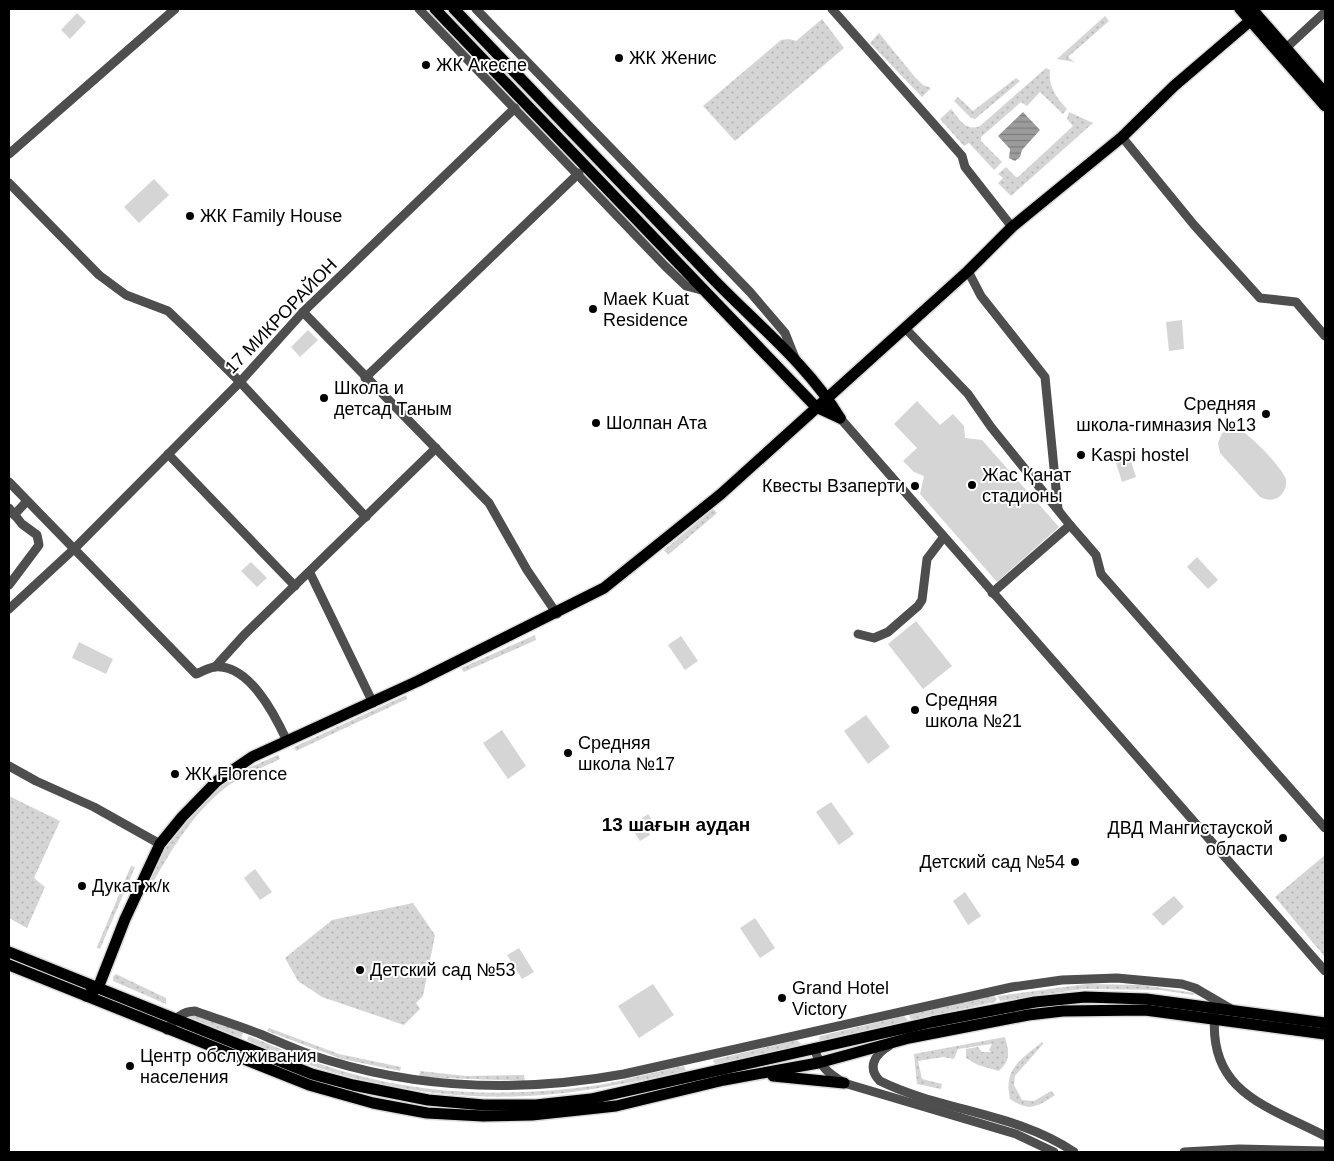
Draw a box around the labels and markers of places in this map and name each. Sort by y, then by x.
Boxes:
place label: ЖК Женис [629,48,717,68]
marker: ЖК Женис [613,52,625,64]
place label: ЖК Акеспе [436,55,527,75]
marker: ЖК Акеспе [420,59,432,71]
place label: ЖК Family House [200,206,342,226]
marker: ЖК Family House [184,210,196,222]
place label: Maek Kuat Residence [603,289,689,330]
marker: Maek Kuat Residence [587,303,599,315]
place label: Школа и детсад Таным [334,378,452,419]
marker: Школа и детсад Таным [318,392,330,404]
place label: Средняя школа-гимназия №13 [1076,394,1256,435]
marker: Средняя школа-гимназия №13 [1260,408,1272,420]
place label: Шолпан Ата [606,413,708,433]
marker: Шолпан Ата [590,417,602,429]
place label: Kaspi hostel [1091,445,1189,465]
marker: Kaspi hostel [1075,449,1087,461]
place label: Жас Қанат стадионы [982,465,1071,506]
place label: Квесты Взаперти [762,476,905,496]
marker: Жас Қанат стадионы [966,479,978,491]
marker: Квесты Взаперти [909,480,921,492]
place label: Средняя школа №21 [925,690,1022,731]
marker: Средняя школа №21 [909,704,921,716]
place label: Средняя школа №17 [578,733,675,774]
marker: Средняя школа №17 [562,747,574,759]
place label: ЖК Florence [185,764,287,784]
marker: ЖК Florence [169,768,181,780]
place label: ДВД Мангистауской области [1107,818,1273,859]
marker: ДВД Мангистауской области [1277,832,1289,844]
place label: Детский сад №54 [920,852,1065,872]
marker: Детский сад №54 [1069,856,1081,868]
place label: Дукат ж/к [92,876,170,896]
marker: Дукат ж/к [76,880,88,892]
place label: Детский сад №53 [370,960,515,980]
marker: Детский сад №53 [354,964,366,976]
place label: Grand Hotel Victory [792,978,889,1019]
marker: Grand Hotel Victory [776,992,788,1004]
place label: Центр обслуживания населения [140,1046,317,1087]
marker: Центр обслуживания населения [124,1060,136,1072]

